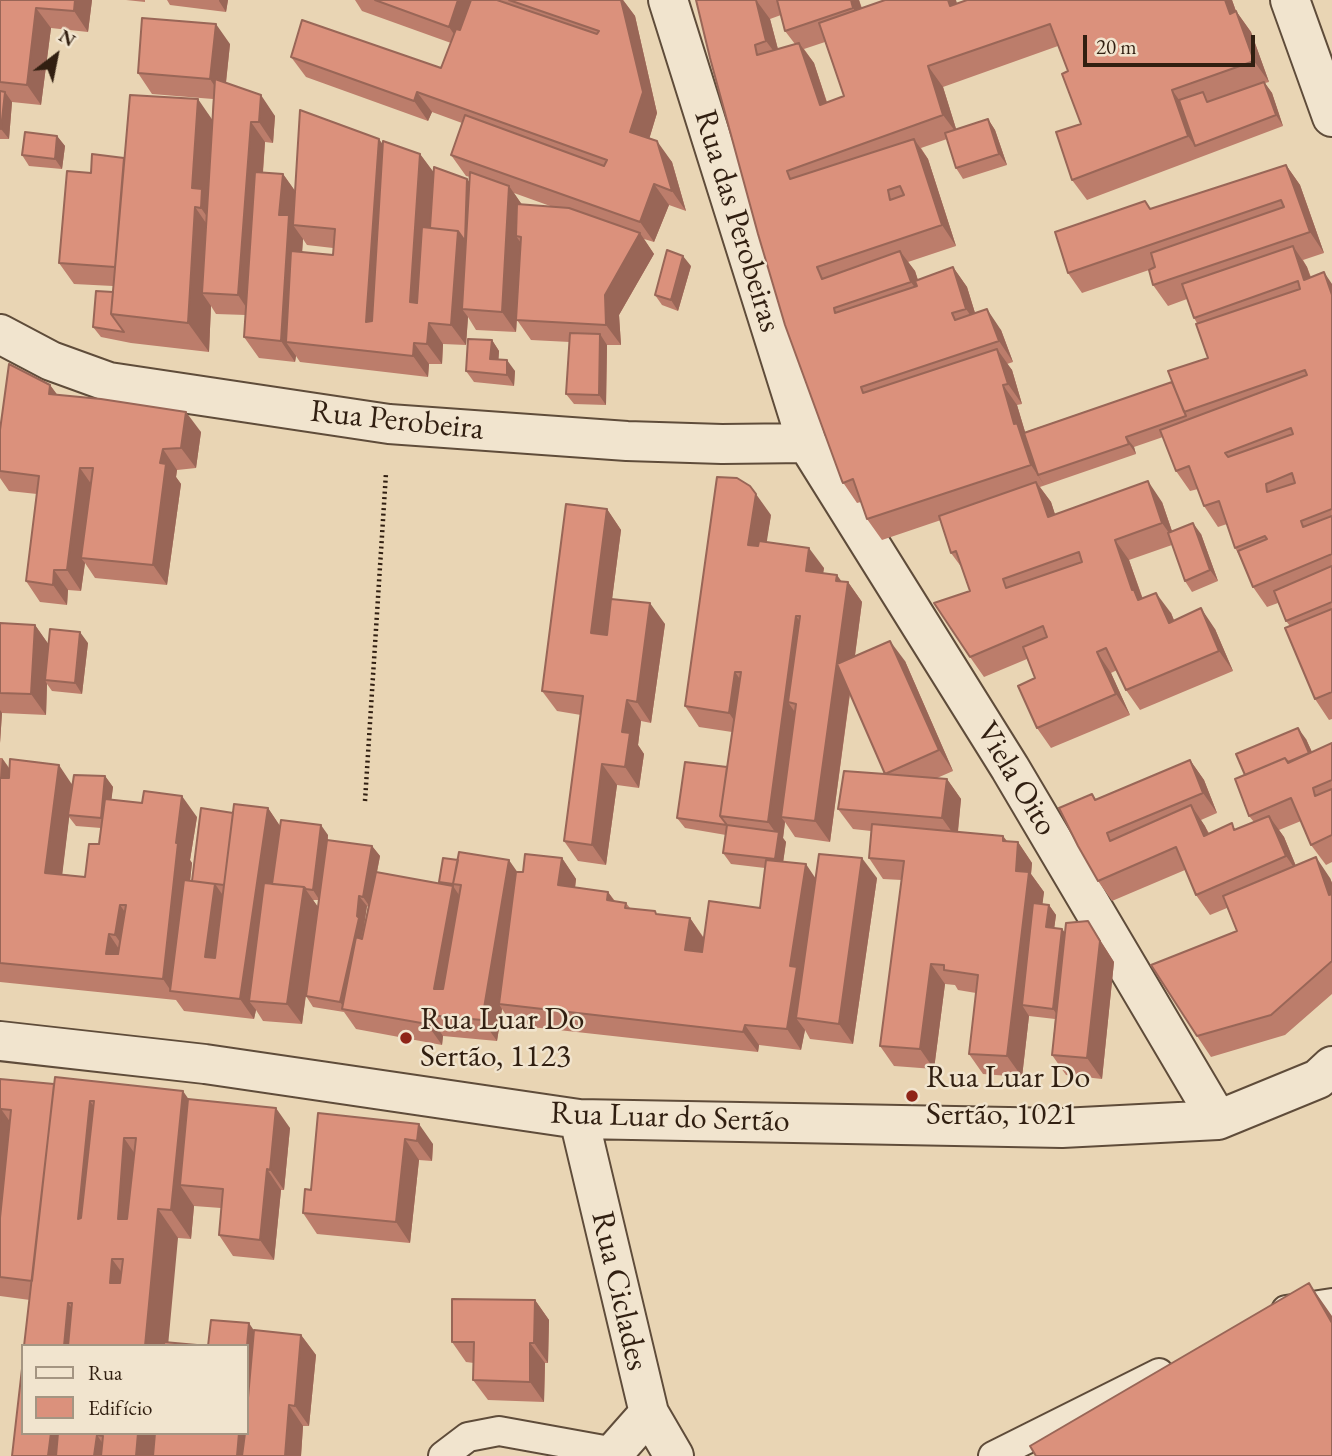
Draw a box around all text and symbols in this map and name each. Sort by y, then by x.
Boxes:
north arrow [21,21,91,91]
scale bar [1087,21,1258,65]
text: N [54,23,81,52]
text: 20 m [1096,33,1137,60]
street label: Rua das Perobeiras [685,105,789,337]
street label: Rua Perobeira [308,393,486,449]
street label: Viela Oito [967,715,1065,843]
place label: Rua Luar Do Sertão, 1123 [420,1001,584,1076]
marker: Rua Luar Do Sertão, 1123 [398,1030,414,1046]
place label: Rua Luar Do Sertão, 1021 [926,1059,1090,1134]
marker: Rua Luar Do Sertão, 1021 [904,1088,920,1104]
street label: Rua Luar do Sertão [550,1095,790,1141]
street label: Rua Ciclades [582,1208,656,1374]
legend [21,1344,248,1435]
text: Rua [88,1359,122,1386]
text: Edifício [88,1394,152,1421]

